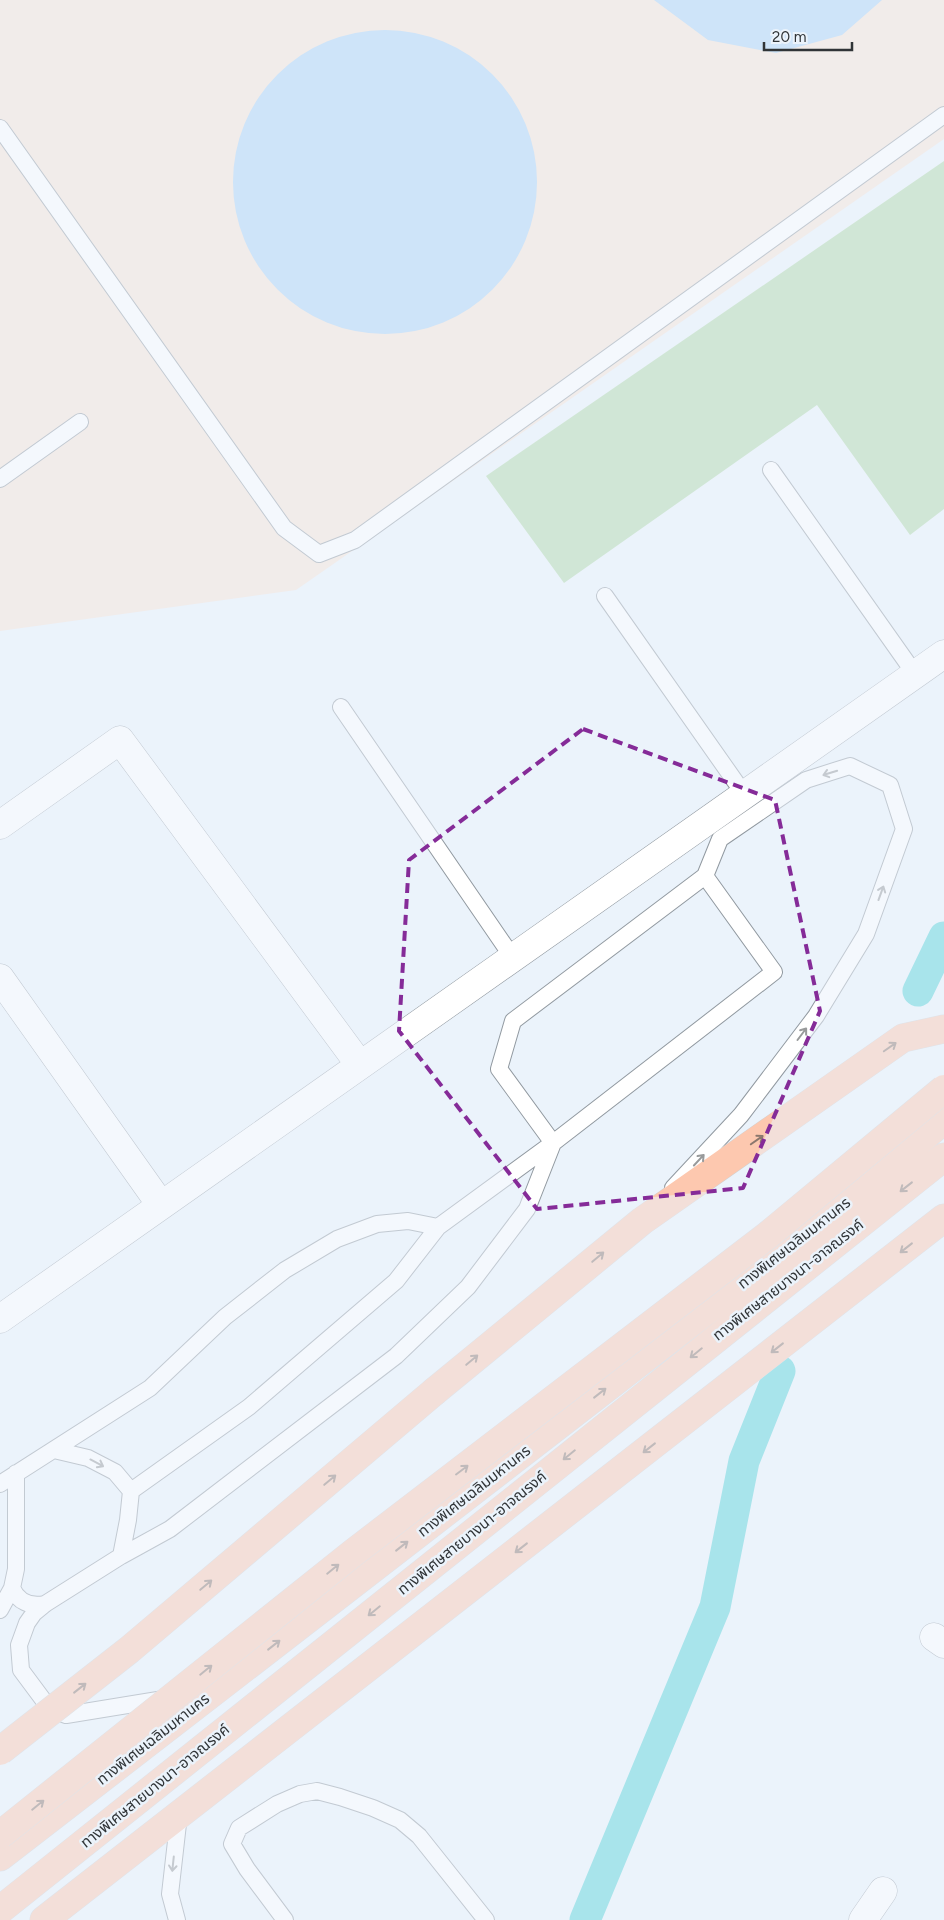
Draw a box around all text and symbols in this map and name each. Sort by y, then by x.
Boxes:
scale bar [764,20,852,52]
text: 20 m [772,28,806,46]
one-way arrow [822,768,838,778]
one-way arrow [877,885,886,901]
one-way arrow [797,1028,808,1041]
one-way arrow [883,1042,897,1052]
one-way arrow [750,1135,764,1145]
one-way arrow [693,1153,705,1166]
one-way arrow [900,1182,913,1193]
street label: ทางพิเศษเฉลิมมหานคร [734,1193,854,1293]
street label: ทางพิเศษสายบางนา-อาจณรงค์ [709,1216,867,1344]
one-way arrow [899,1243,912,1254]
one-way arrow [591,1252,604,1263]
one-way arrow [771,1343,784,1354]
one-way arrow [690,1348,703,1359]
one-way arrow [466,1355,479,1366]
one-way arrow [593,1388,607,1398]
street label: ทางพิเศษเฉลิมมหานคร [414,1441,534,1541]
one-way arrow [643,1443,656,1454]
one-way arrow [563,1449,576,1460]
one-way arrow [89,1459,104,1468]
one-way arrow [455,1464,468,1475]
street label: ทางพิเศษสายบางนา-อาจณรงค์ [394,1467,550,1599]
one-way arrow [323,1475,336,1486]
one-way arrow [395,1540,408,1551]
one-way arrow [515,1543,528,1554]
one-way arrow [326,1563,339,1574]
one-way arrow [199,1580,212,1591]
one-way arrow [367,1606,381,1616]
one-way arrow [267,1640,280,1651]
one-way arrow [199,1665,212,1676]
one-way arrow [73,1683,86,1694]
street label: ทางพิเศษเฉลิมมหานคร [93,1689,213,1789]
street label: ทางพิเศษสายบางนา-อาจณรงค์ [77,1720,233,1852]
one-way arrow [31,1799,44,1810]
one-way arrow [168,1855,178,1871]

